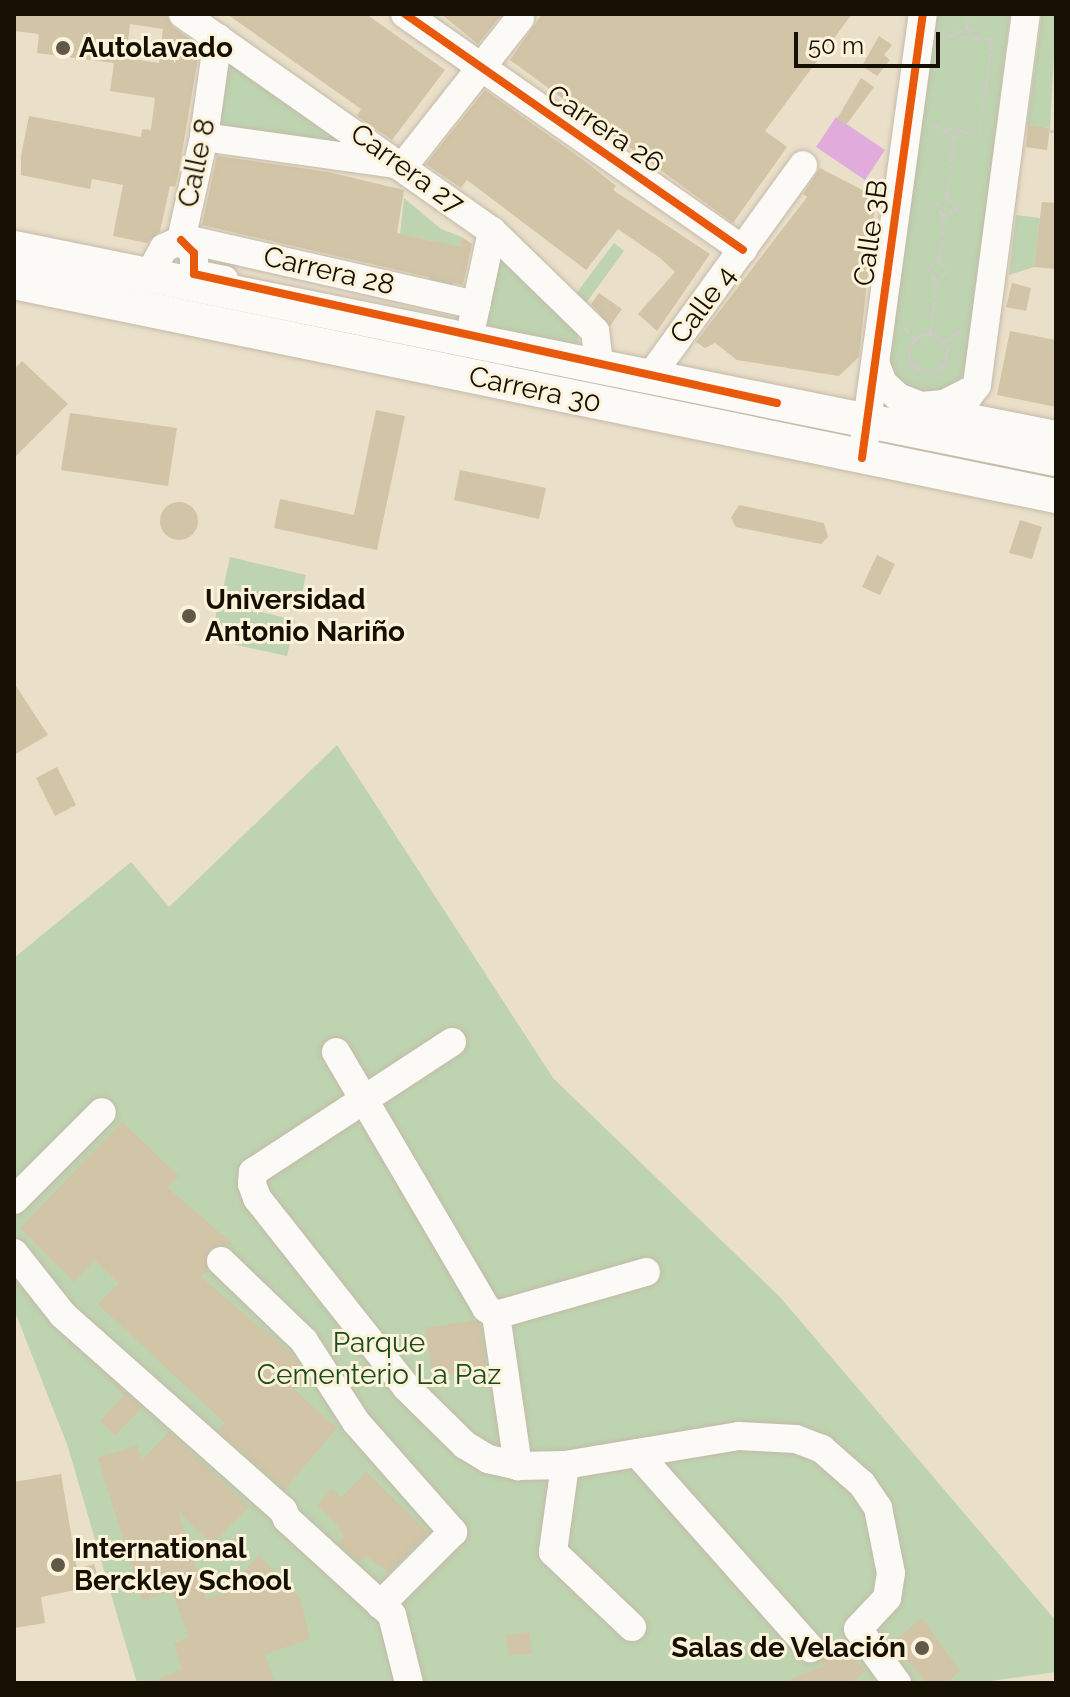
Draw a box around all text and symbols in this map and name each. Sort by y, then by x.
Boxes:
scale bar [798,16,944,66]
place label: Autolavado [79,31,233,65]
text: 50 m [808,31,864,60]
marker: Autolavado [54,39,72,57]
street label: Carrera 26 [540,78,670,180]
street label: Calle 8 [171,116,223,210]
street label: Carrera 27 [344,117,470,221]
street label: Calle 3B [847,178,895,288]
street label: Carrera 28 [260,240,398,302]
street label: Calle 4 [663,260,743,350]
street label: Carrera 30 [466,360,604,420]
place label: Universidad Antonio Nariño [205,583,405,649]
marker: Universidad Antonio Nariño [180,607,198,625]
park label: Parque Cementerio La Paz [257,1326,501,1392]
place label: International Berckley School [74,1532,292,1598]
marker: International Berckley School [49,1556,67,1574]
place label: Salas de Velación [670,1631,906,1665]
marker: Salas de Velación [913,1639,931,1657]

